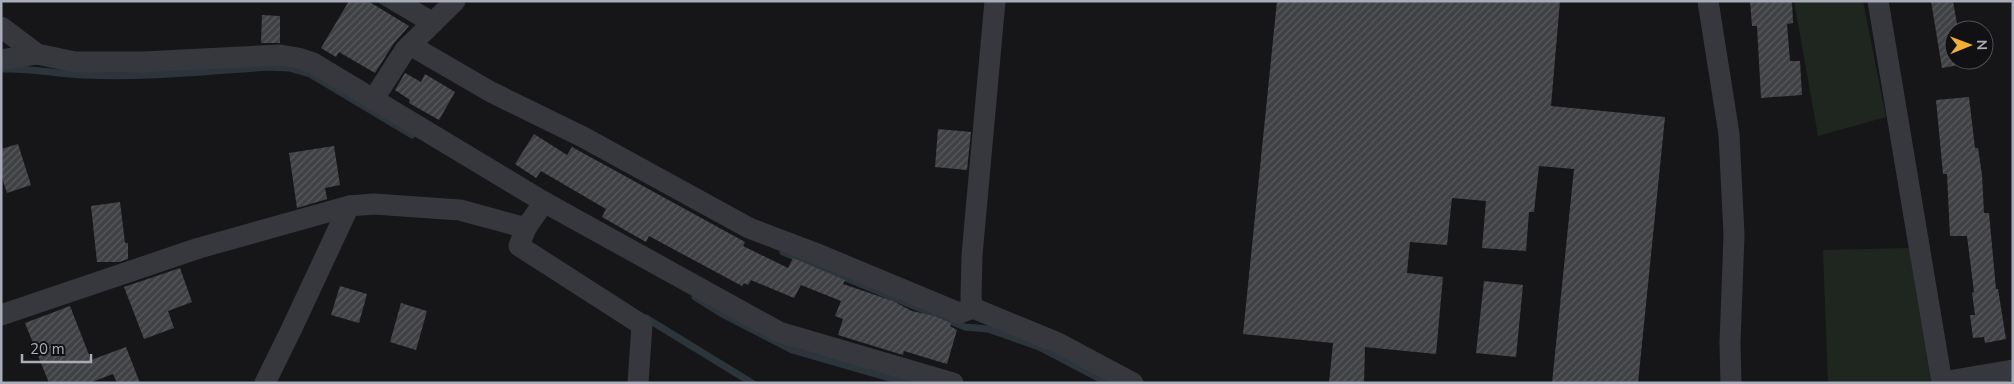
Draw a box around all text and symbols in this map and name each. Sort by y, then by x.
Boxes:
north arrow [1944,20,1994,70]
text: N [1972,39,1991,50]
scale bar [22,332,91,364]
text: 20 m [30,339,65,359]

